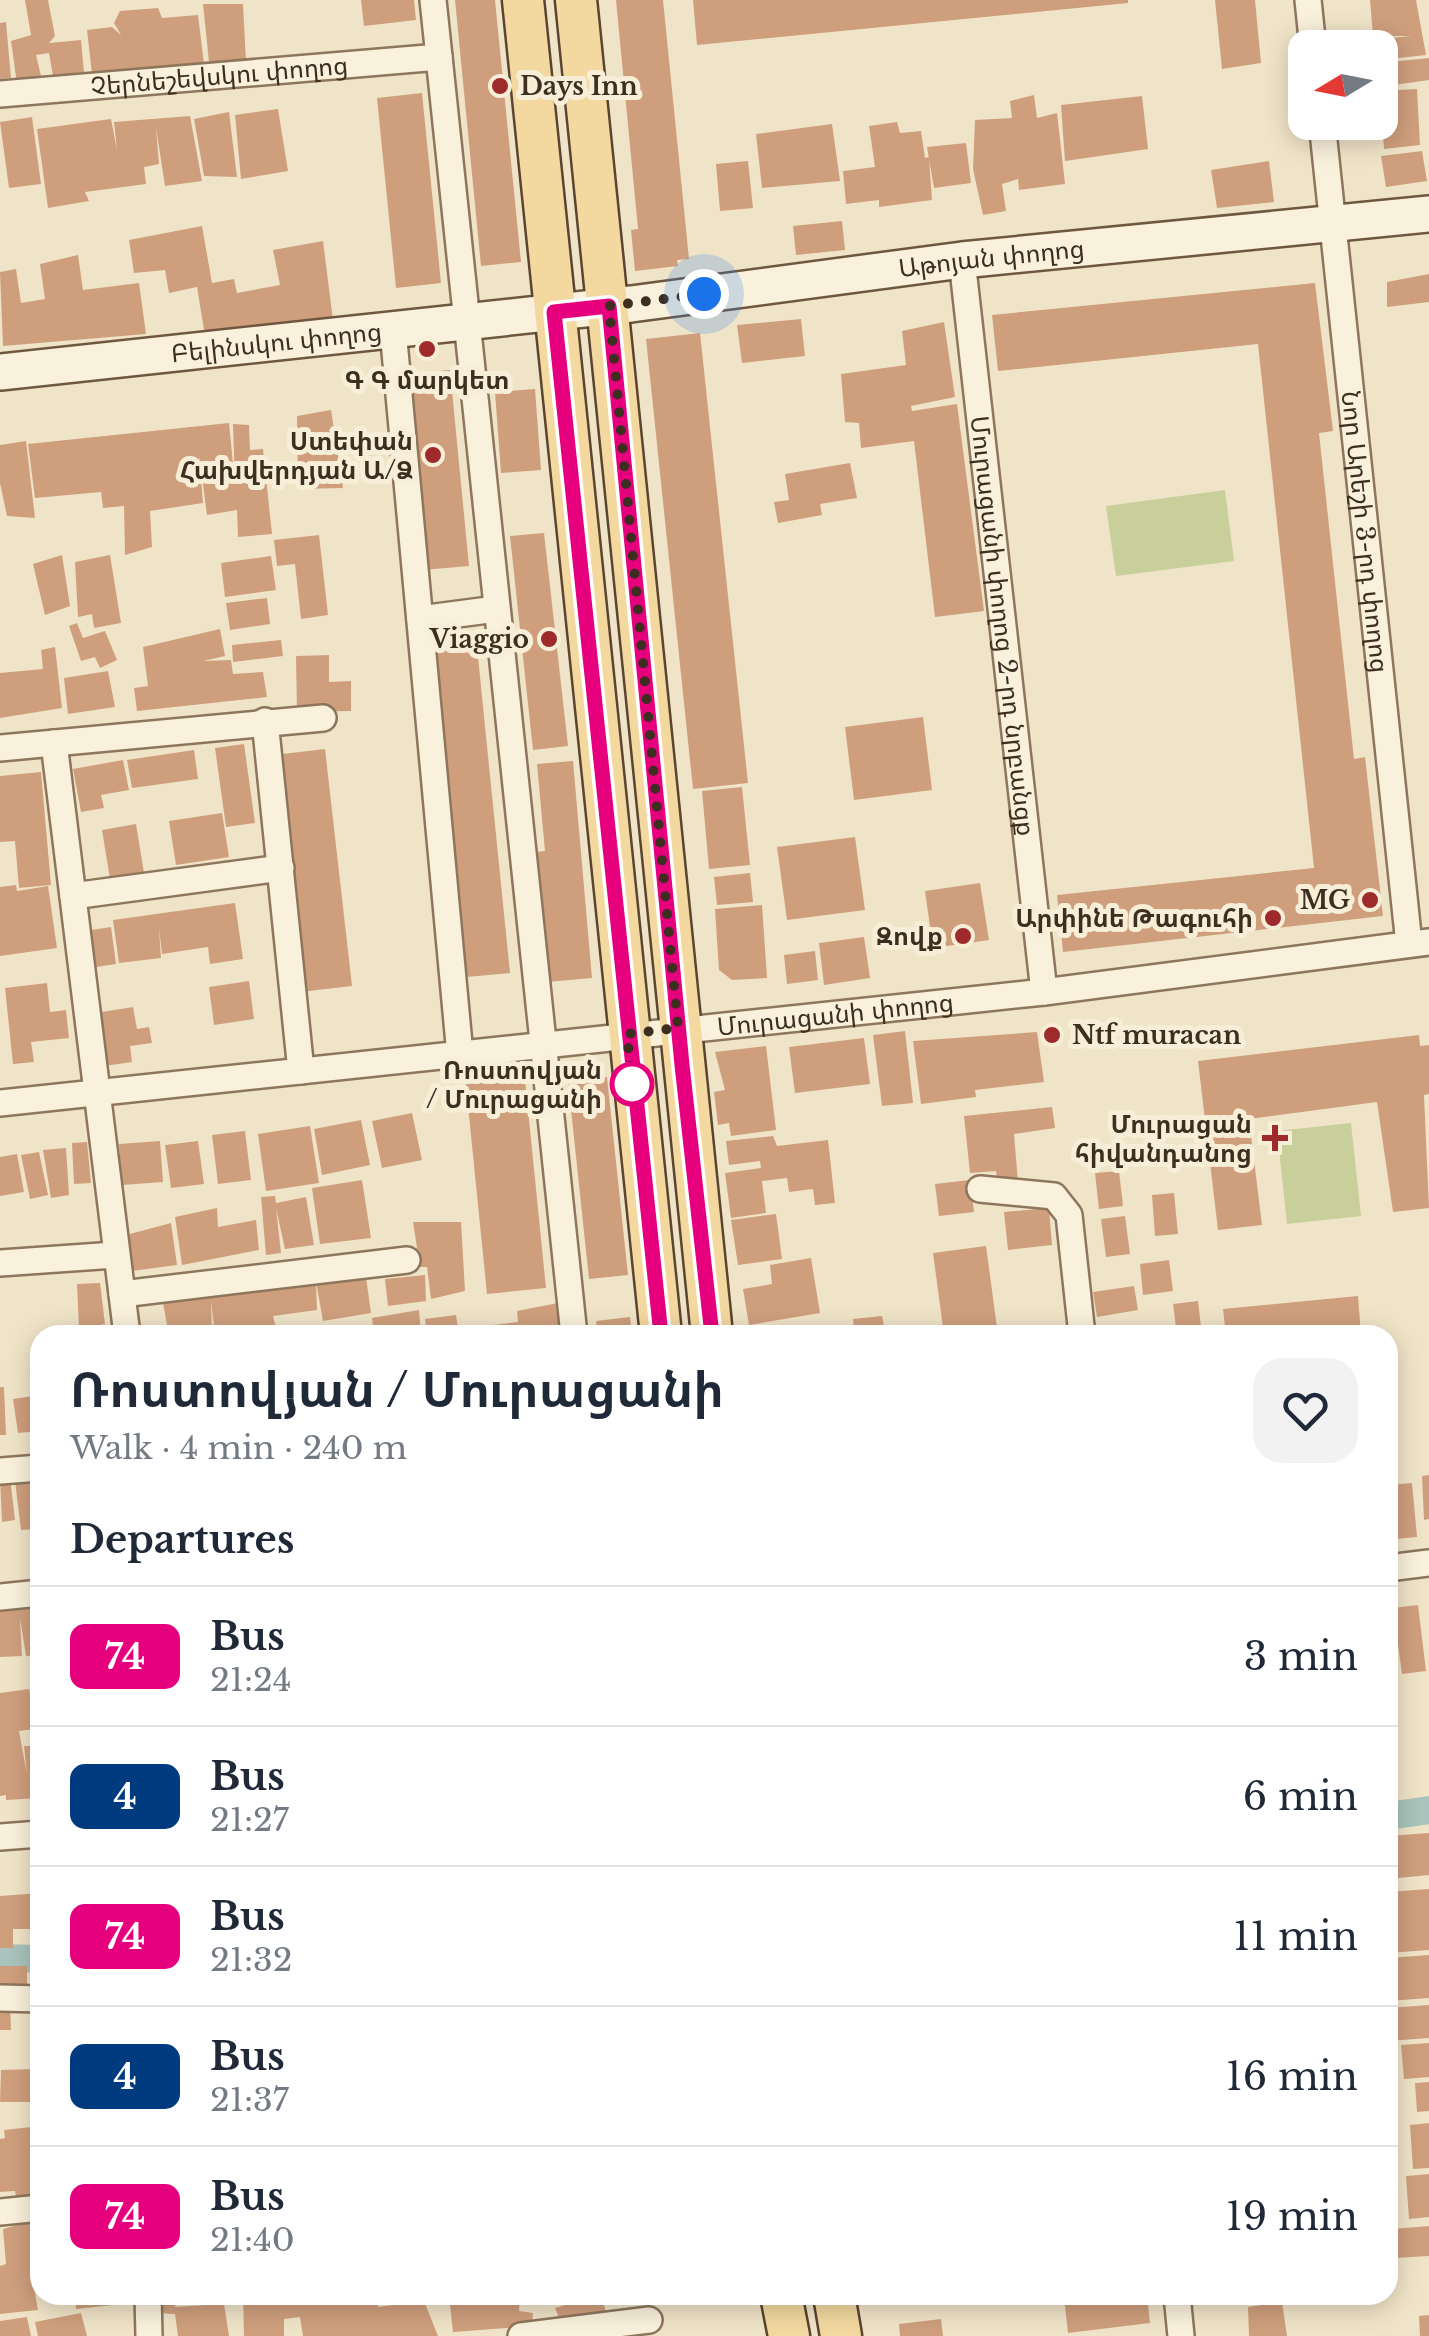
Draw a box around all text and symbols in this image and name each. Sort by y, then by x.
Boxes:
north arrow [1288,30,1398,140]
map controls [1288,30,1398,140]
street label: Չերնեշեվսկու փողոց [89,50,349,102]
place label: Days Inn [520,71,638,102]
marker: Days Inn [489,75,511,97]
street label: Աթոյան փողոց [897,233,1086,284]
your location [679,269,729,319]
street label: Բելինսկու փողոց [170,316,383,369]
marker: Գ Գ մարկետ [416,338,438,360]
place label: Գ Գ մարկետ [345,365,509,396]
street label: Նոր Արեշի 3-րդ փողոց [1335,389,1395,674]
street label: Մուրացանի փողոց 2-րդ նրբանցք [964,414,1041,838]
place label: Ստեփան Հախվերդյան Ա/Ձ [180,426,413,486]
marker: Ստեփան Հախվերդյան Ա/Ձ [422,444,444,466]
place label: Viaggio [429,624,529,655]
marker: Viaggio [538,628,560,650]
place label: MG [1300,885,1350,916]
marker: MG [1359,889,1381,911]
place label: Արփինե Թագուհի [1015,903,1253,934]
marker: Արփինե Թագուհի [1262,907,1284,929]
place label: Զովք [876,921,943,952]
marker: Զովք [952,925,974,947]
street label: Մուրացանի փողոց [716,987,955,1043]
place label: Ntf muracan [1072,1020,1241,1051]
marker: Ntf muracan [1041,1024,1063,1046]
place label: Ռոստովյան / Մուրացանի [426,1055,602,1115]
marker: Ռոստովյան / Մուրացանի [611,1063,653,1105]
place label: Մուրացան հիվանդանոց [1075,1109,1252,1169]
marker: Մուրացան հիվանդանոց [1262,1125,1288,1151]
button: heart [1253,1358,1358,1463]
text: Ռոստովյան / Մուրացանի [70,1360,724,1420]
text: Walk · 4 min · 240 m [70,1428,407,1468]
text: Departures [70,1516,294,1563]
text: Bus [210,1613,285,1660]
text: 3 min [1244,1633,1358,1680]
text: 74 [105,1635,145,1678]
text: 21:24 [210,1660,292,1700]
text: Bus [210,1753,285,1800]
text: 6 min [1243,1773,1358,1820]
text: 4 [113,1775,137,1818]
text: 21:27 [210,1800,289,1840]
text: Bus [210,1893,285,1940]
text: 11 min [1233,1913,1358,1960]
text: 74 [105,1915,145,1958]
text: 21:32 [210,1940,293,1980]
text: Bus [210,2033,285,2080]
text: 16 min [1226,2053,1358,2100]
text: 4 [113,2055,137,2098]
text: 21:37 [210,2080,289,2120]
text: Bus [210,2173,285,2220]
text: 19 min [1226,2193,1358,2240]
text: 74 [105,2195,145,2238]
text: 21:40 [210,2220,295,2260]

